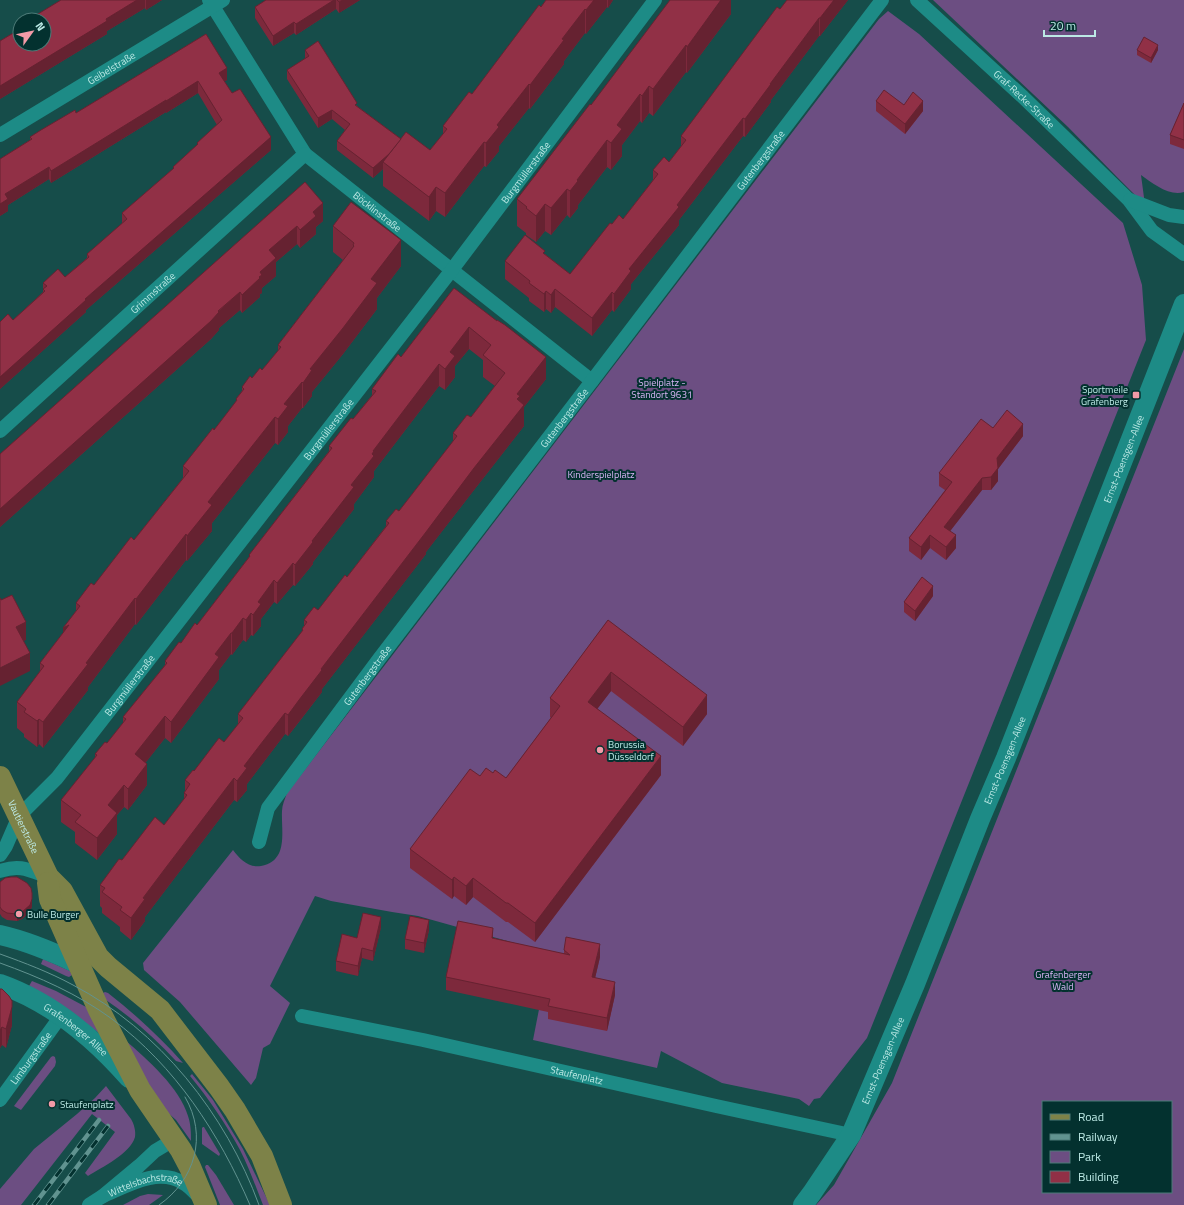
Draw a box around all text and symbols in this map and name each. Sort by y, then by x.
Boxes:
north arrow [12,12,52,52]
scale bar [1044,12,1095,38]
text: 20 m [1050,16,1076,35]
text: N [32,19,49,34]
street label: Geibelstraße [84,47,138,88]
street label: Graf-Recke-Straße [990,66,1058,132]
street label: Gutenbergstraße [733,127,788,193]
street label: Burgmüllerstraße [497,138,554,206]
street label: Böcklinstraße [350,188,405,235]
street label: Grimmstraße [127,268,178,317]
park label: Spielplatz - Standort 9631 [631,375,693,402]
place label: Sportmeile Grafenberg [1081,382,1128,409]
street label: Gutenbergstraße [536,385,592,451]
marker: Sportmeile Grafenberg [1131,390,1141,400]
street label: Burgmüllerstraße [299,395,357,463]
street label: Ernst-Poensgen-Allee [1099,412,1147,505]
park label: Kinderspielplatz [567,467,635,482]
street label: Gutenbergstraße [340,642,395,708]
street label: Burgmüllerstraße [101,651,158,719]
street label: Ernst-Poensgen-Allee [980,714,1029,806]
place label: Borussia Düsseldorf [608,737,654,764]
marker: Borussia Düsseldorf [595,745,605,755]
street label: Vautierstraße [5,797,43,856]
place label: Bulle Burger [27,907,79,922]
marker: Bulle Burger [14,909,24,919]
park label: Grafenberger Wald [1035,967,1091,994]
street label: Grafenberger Allee [41,999,112,1059]
street label: Ernst-Poensgen-Allee [858,1014,908,1106]
street label: Limburgstraße [6,1028,55,1087]
street label: Staufenplatz [549,1061,605,1088]
place label: Staufenplatz [60,1097,114,1112]
marker: Staufenplatz [47,1099,57,1109]
legend [1042,1101,1172,1193]
text: Road [1078,1107,1104,1126]
text: Railway [1078,1127,1118,1146]
text: Park [1078,1147,1101,1166]
text: Building [1078,1167,1119,1186]
street label: Wittelsbachstraße [105,1169,186,1201]

